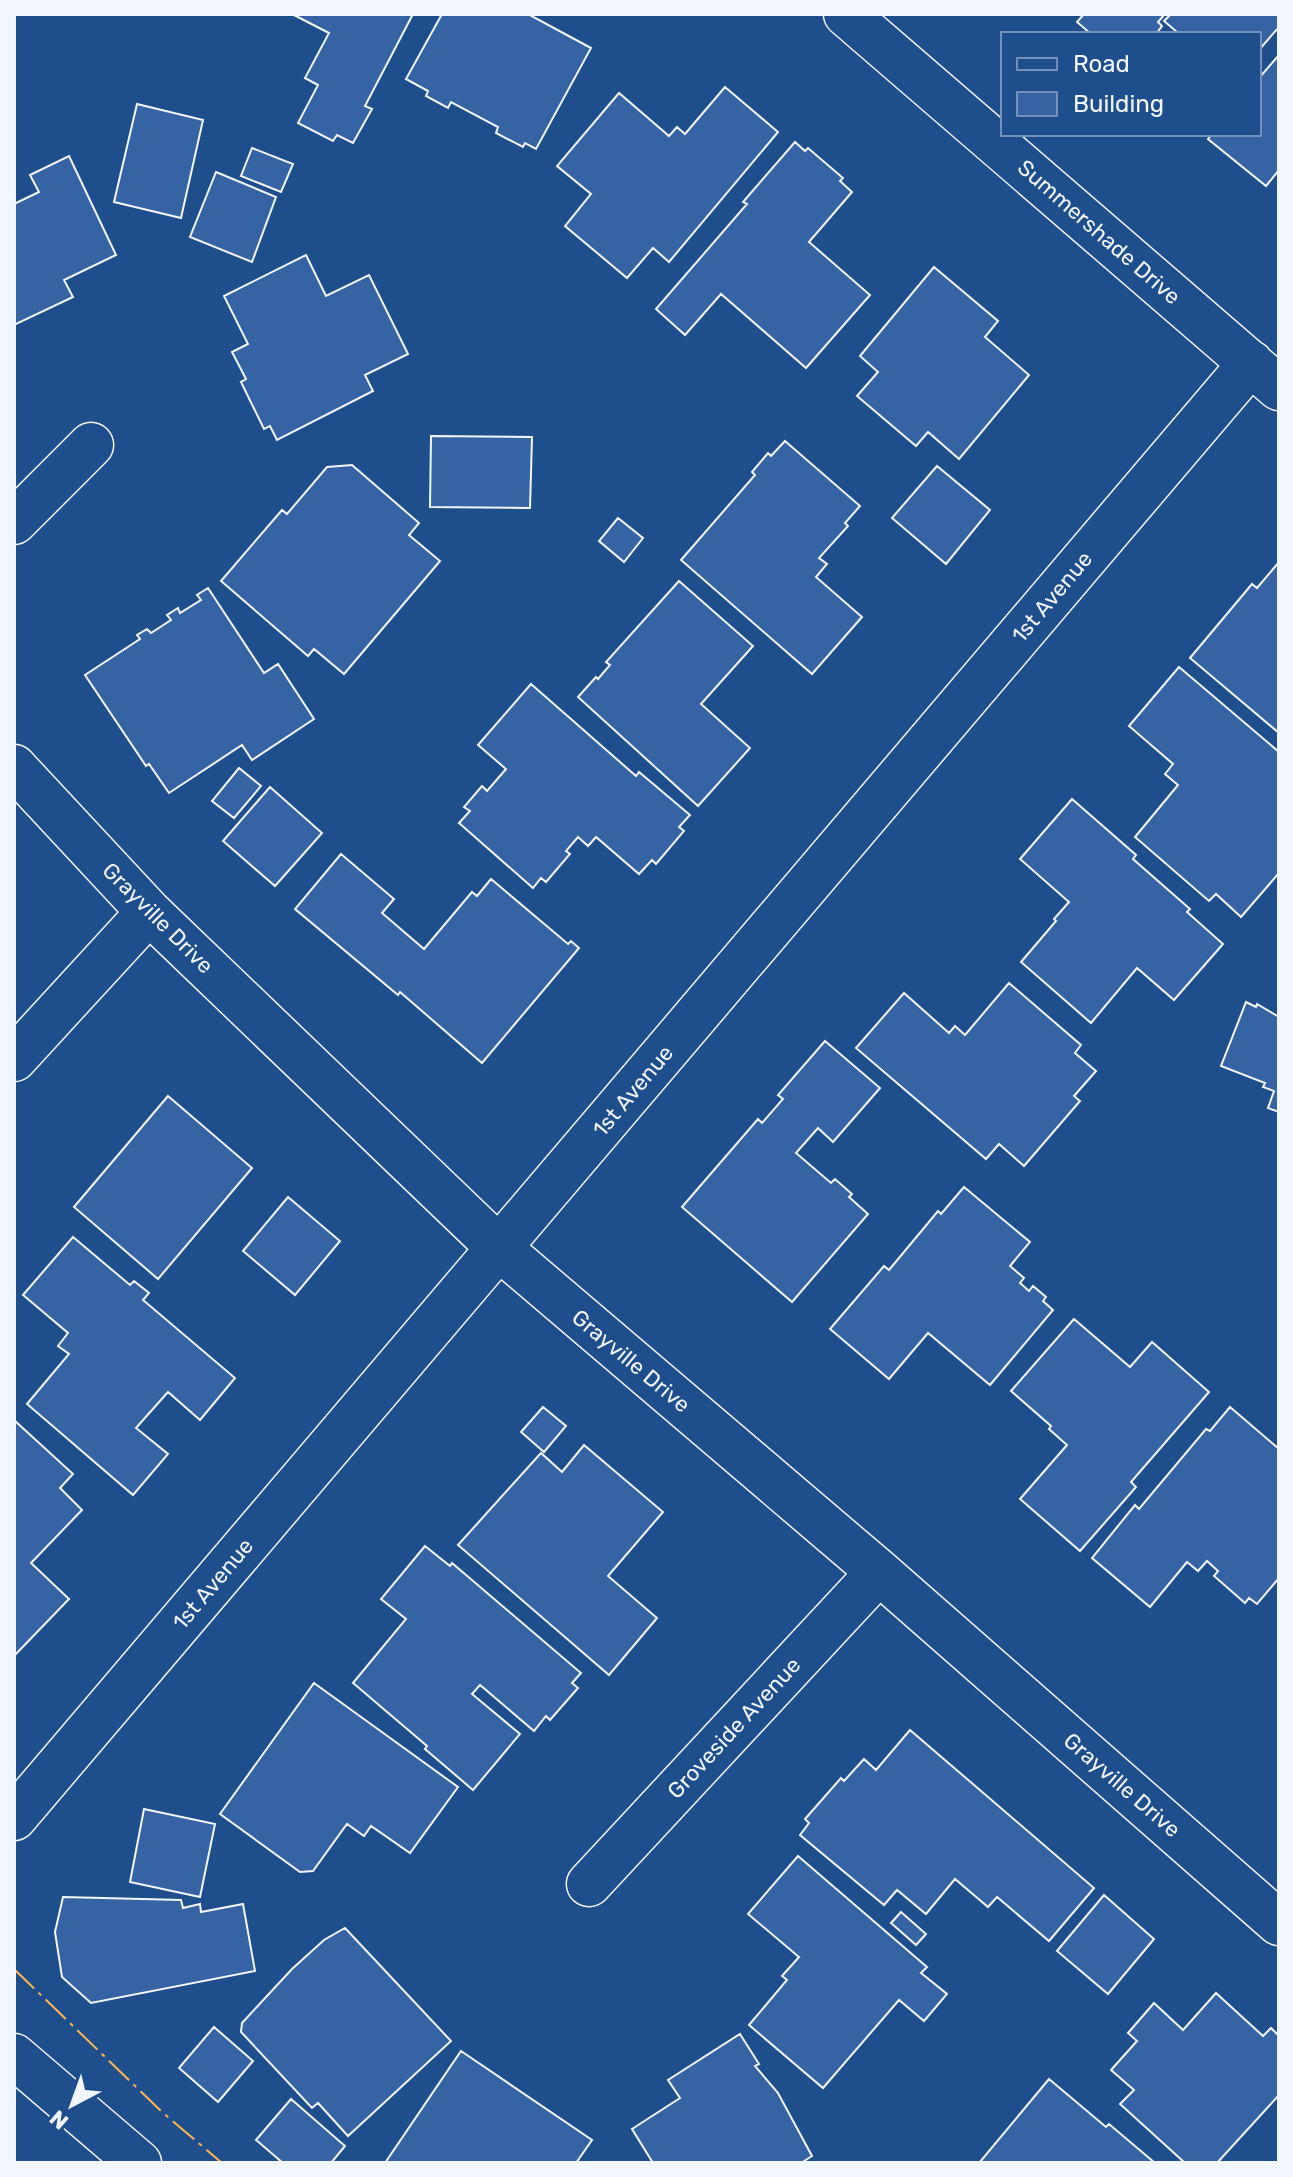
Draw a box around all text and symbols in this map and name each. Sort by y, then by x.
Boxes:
legend [1001,32,1261,136]
text: Road [1073,50,1130,78]
text: Building [1073,90,1164,118]
street label: Summershade Drive [1012,154,1186,310]
street label: 1st Avenue [1006,546,1098,648]
street label: Grayville Drive [97,857,219,979]
street label: 1st Avenue [587,1040,679,1142]
street label: Grayville Drive [566,1304,696,1418]
street label: 1st Avenue [167,1533,259,1635]
street label: Groveside Avenue [662,1652,806,1804]
street label: Grayville Drive [1058,1727,1186,1843]
north arrow [32,2065,112,2145]
text: N [44,2104,74,2135]

